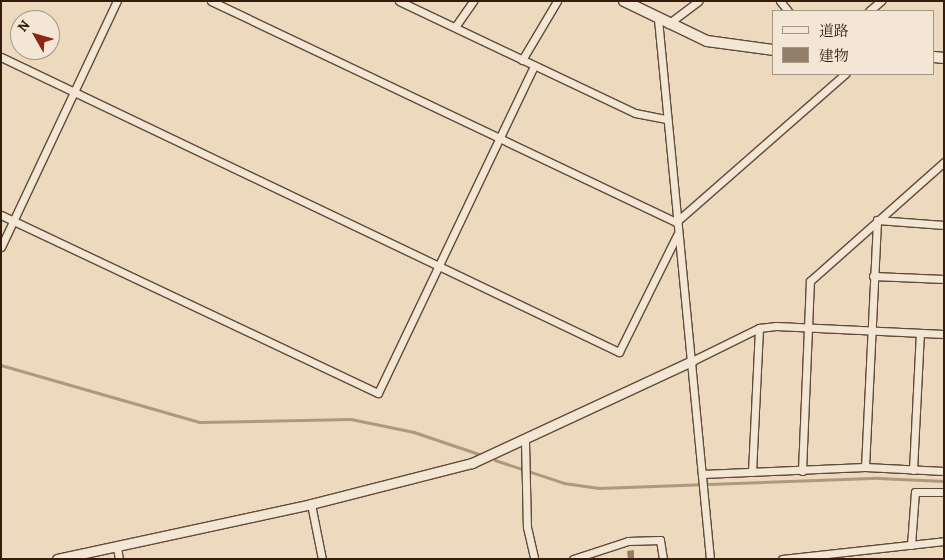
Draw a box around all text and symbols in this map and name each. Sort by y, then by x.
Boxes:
north arrow [10,10,60,60]
legend [772,10,935,75]
text: N [13,16,34,36]
text: 道路 [819,21,849,41]
text: 建物 [819,46,849,66]

